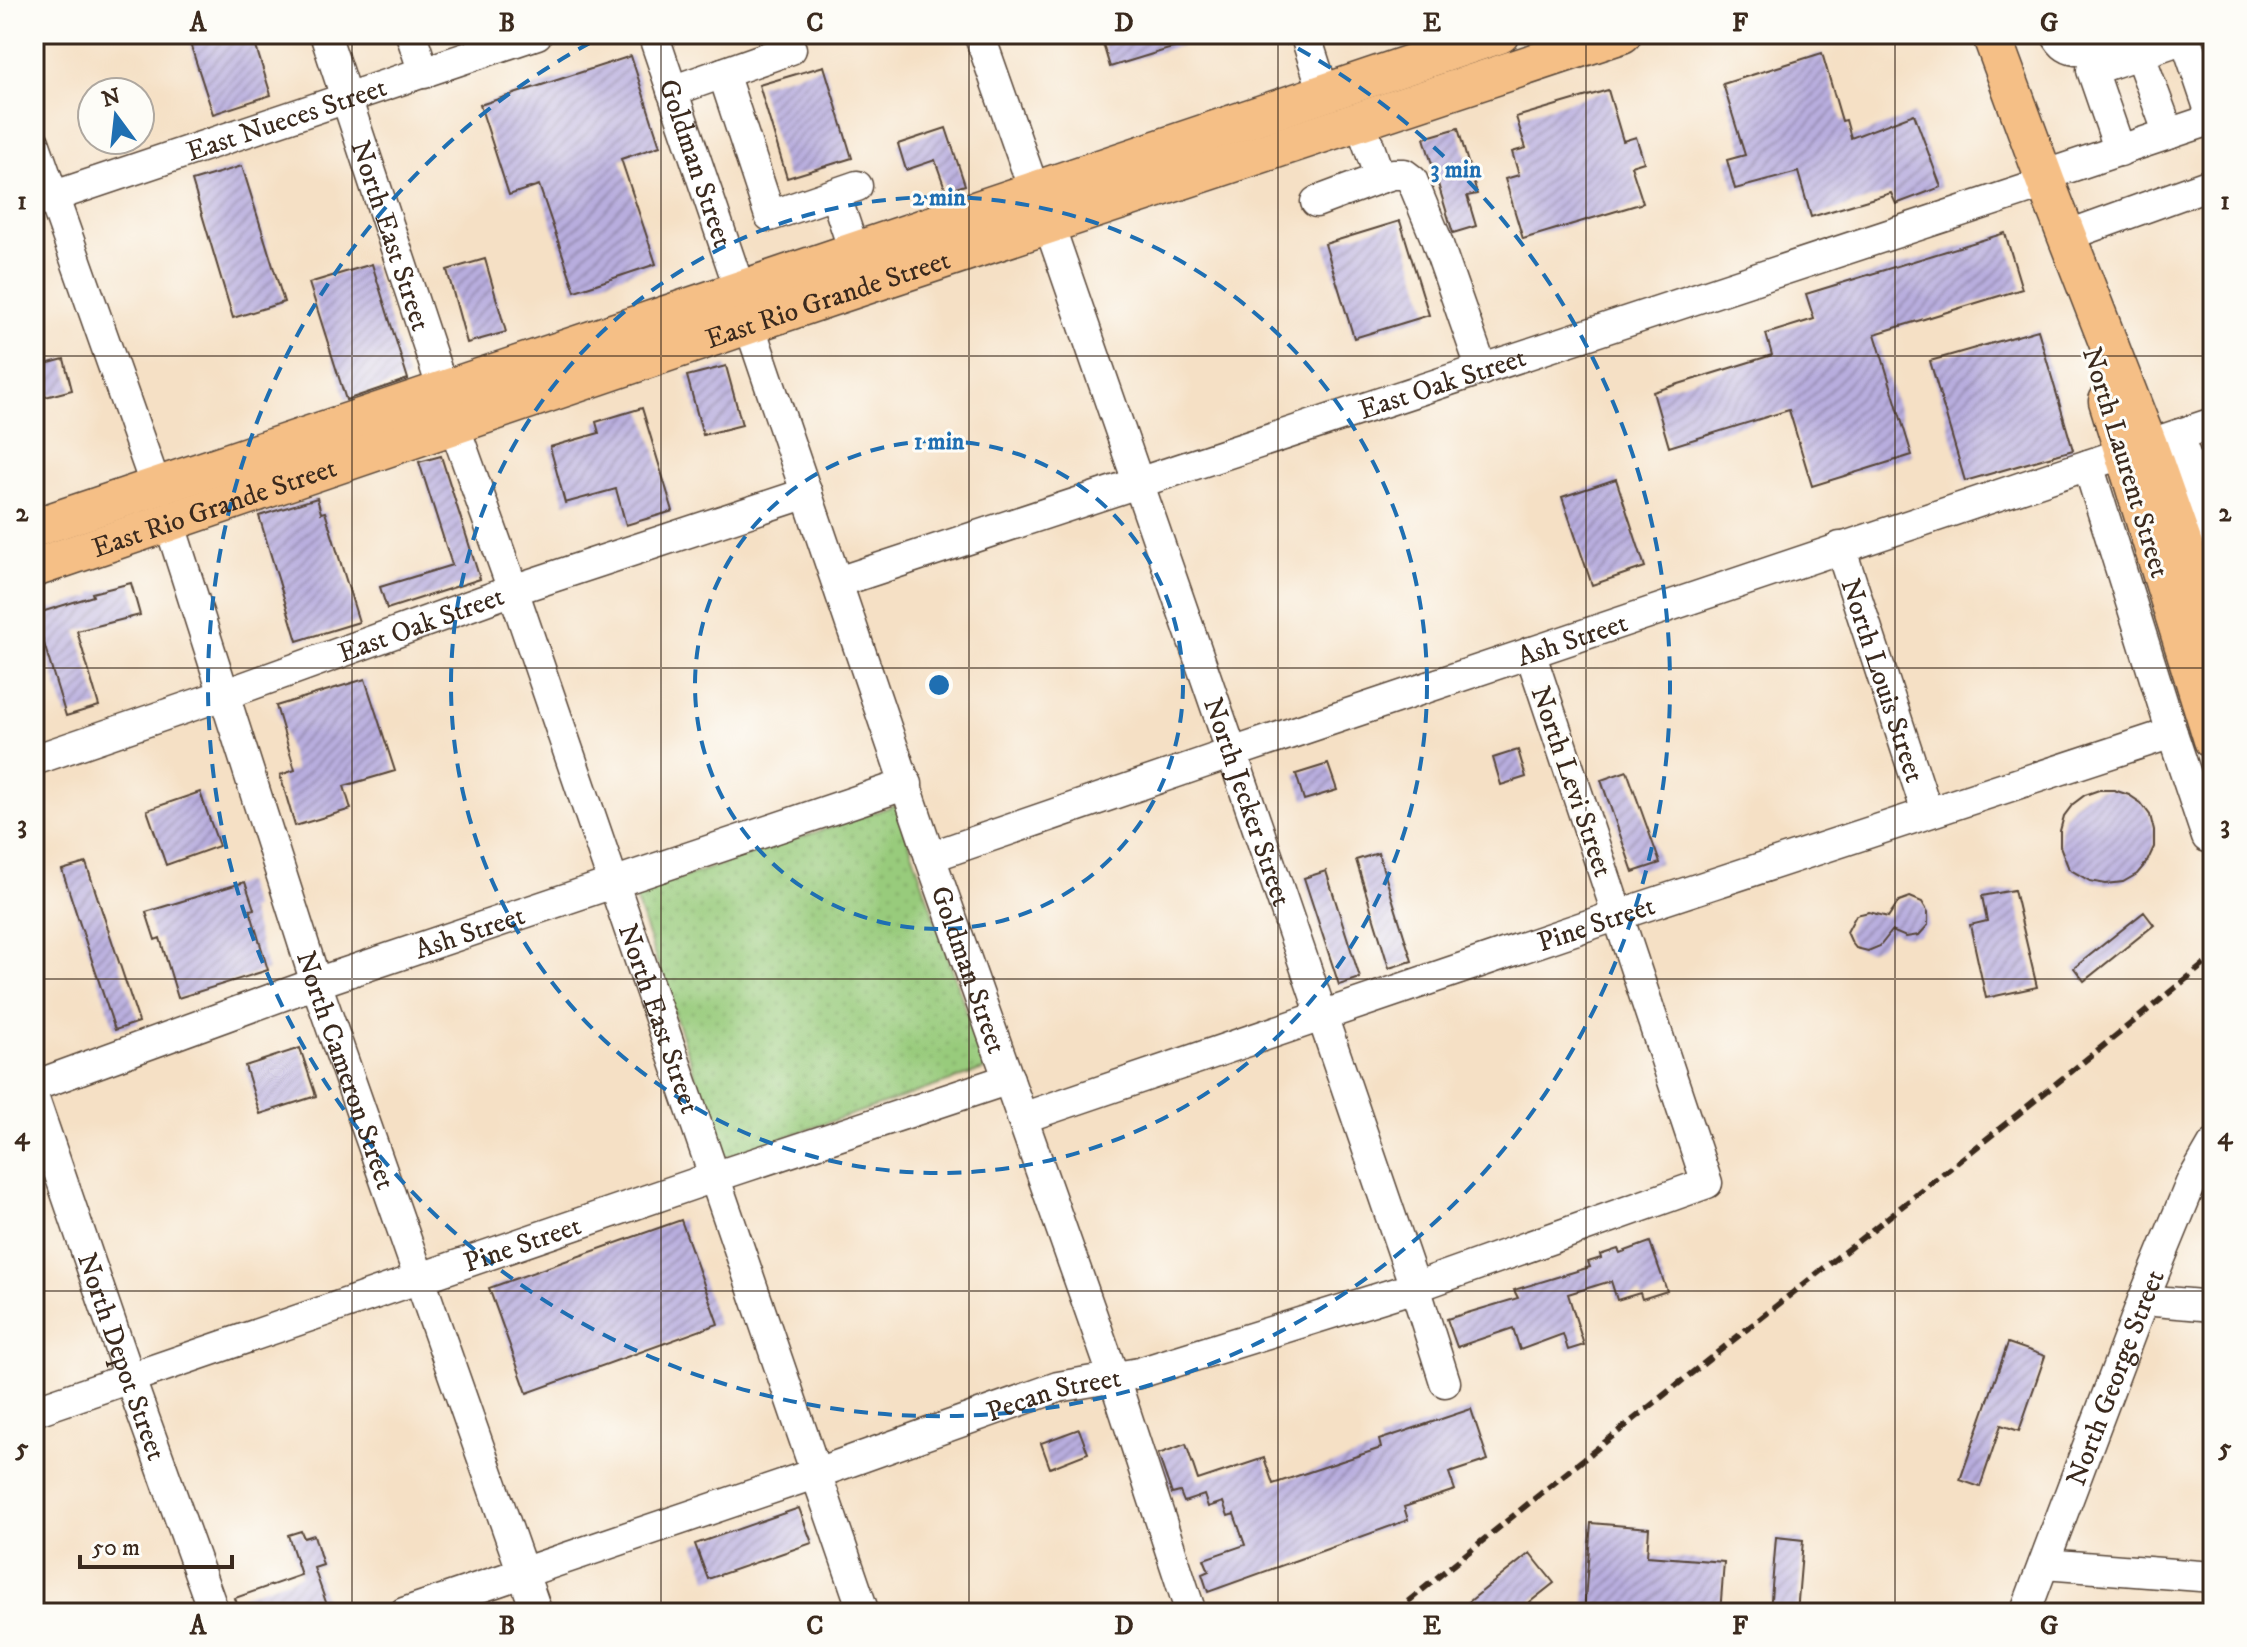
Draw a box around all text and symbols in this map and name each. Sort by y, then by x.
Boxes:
text: A [189,7,208,40]
text: B [499,7,515,40]
text: C [806,7,824,40]
text: D [1114,7,1134,40]
text: E [1423,7,1441,40]
text: F [1732,7,1749,40]
text: G [2040,7,2058,40]
street label: East Nueces Street [182,70,391,170]
street label: Goldman Street [651,75,740,252]
north arrow [76,76,156,156]
text: N [99,83,123,114]
street label: North East Street [342,136,438,335]
text: 3 min [1431,155,1482,185]
text: 2 min [912,183,966,213]
text: 1 [17,185,27,218]
text: 1 [2220,185,2230,218]
street label: East Rio Grande Street [701,242,955,357]
street label: East Oak Street [1354,340,1530,428]
street label: North Laurent Street [2074,343,2177,582]
text: 1 min [914,427,965,457]
street label: East Rio Grande Street [88,450,341,566]
text: 2 [16,497,30,530]
text: 2 [2219,497,2233,530]
street label: North Louis Street [1833,574,1932,787]
street label: East Oak Street [333,579,509,671]
street label: Ash Street [1513,605,1632,675]
centre of rings [925,671,953,699]
street label: North Levi Street [1523,681,1621,882]
street label: North Jecker Street [1195,693,1299,911]
text: 3 [17,809,27,842]
text: 3 [2220,809,2230,842]
street label: Goldman Street [923,881,1014,1058]
street label: Pine Street [1533,888,1659,960]
street label: Ash Street [410,898,529,968]
street label: North East Street [610,919,707,1118]
street label: North Cameron Street [288,947,403,1194]
text: 4 [15,1120,31,1153]
text: 4 [2218,1120,2234,1153]
street label: Pine Street [459,1208,586,1281]
street label: North Depot Street [69,1248,174,1465]
street label: North George Street [2059,1264,2173,1491]
street label: Pecan Street [982,1360,1124,1430]
text: 5 [15,1432,29,1465]
text: 5 [2218,1432,2232,1465]
scale bar [80,1519,232,1569]
text: 50 m [92,1533,140,1563]
text: A [189,1610,208,1643]
text: B [499,1610,515,1643]
text: C [806,1610,824,1643]
text: D [1114,1610,1134,1643]
text: E [1423,1610,1441,1643]
text: F [1732,1610,1749,1643]
text: G [2040,1610,2058,1643]

